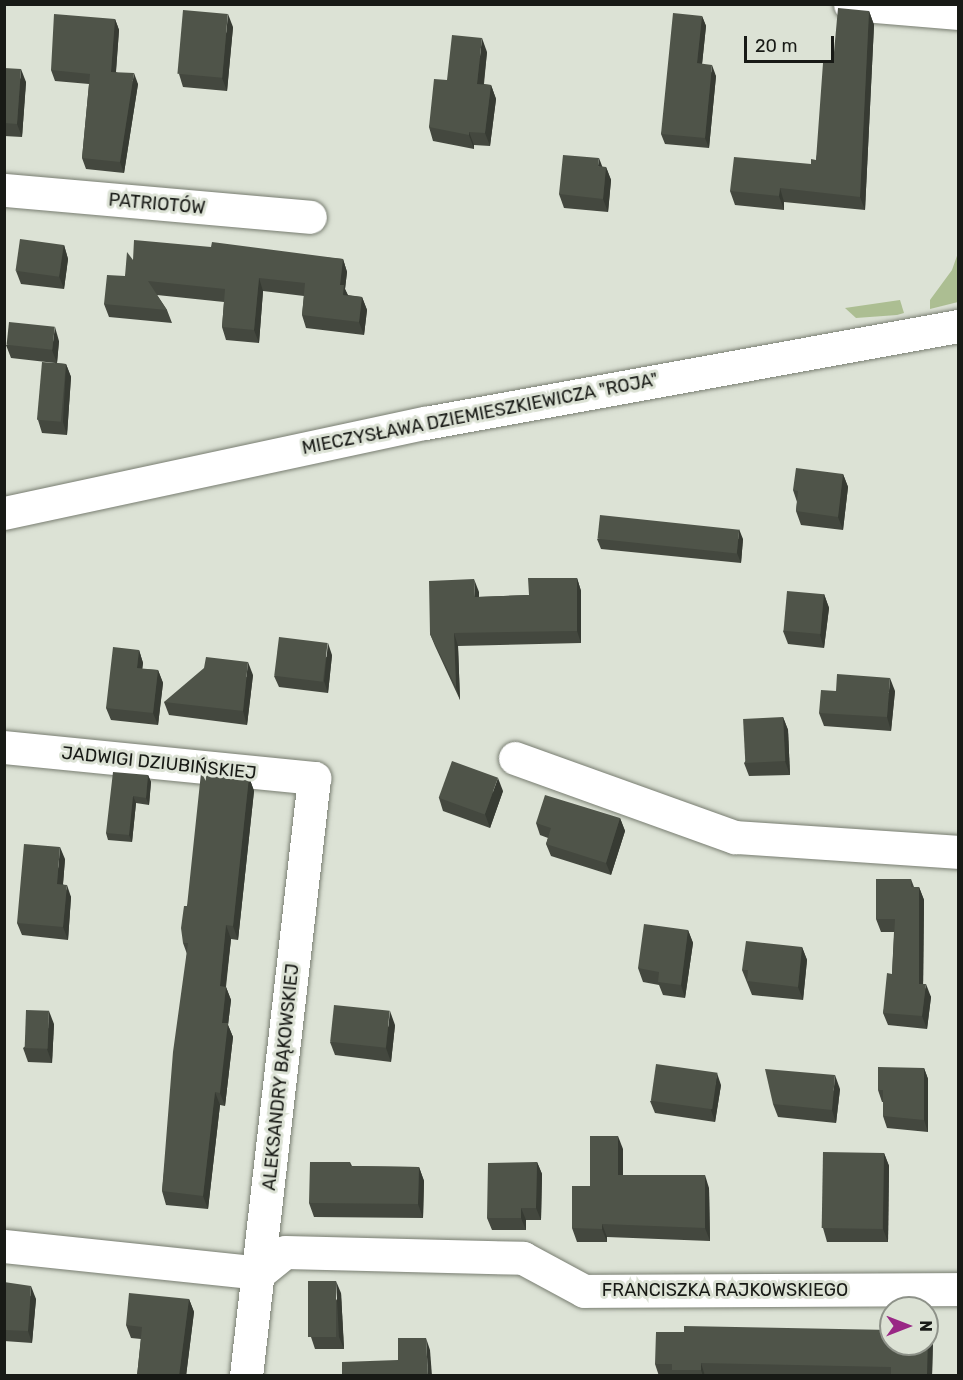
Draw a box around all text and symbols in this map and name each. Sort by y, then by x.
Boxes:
scale bar [747,24,837,62]
text: 20 m [755,35,797,57]
street label: PATRIOTÓW [108,189,206,219]
street label: MIECZYSŁAWA DZIEMIESZKIEWICZA "ROJA" [300,369,660,459]
street label: JADWIGI DZIUBIŃSKIEJ [61,742,257,784]
street label: ALEKSANDRY BĄKOWSKIEJ [258,962,304,1192]
street label: FRANCISZKA RAJKOWSKIEGO [602,1279,848,1301]
north arrow [879,1296,939,1356]
text: N [916,1320,935,1332]

